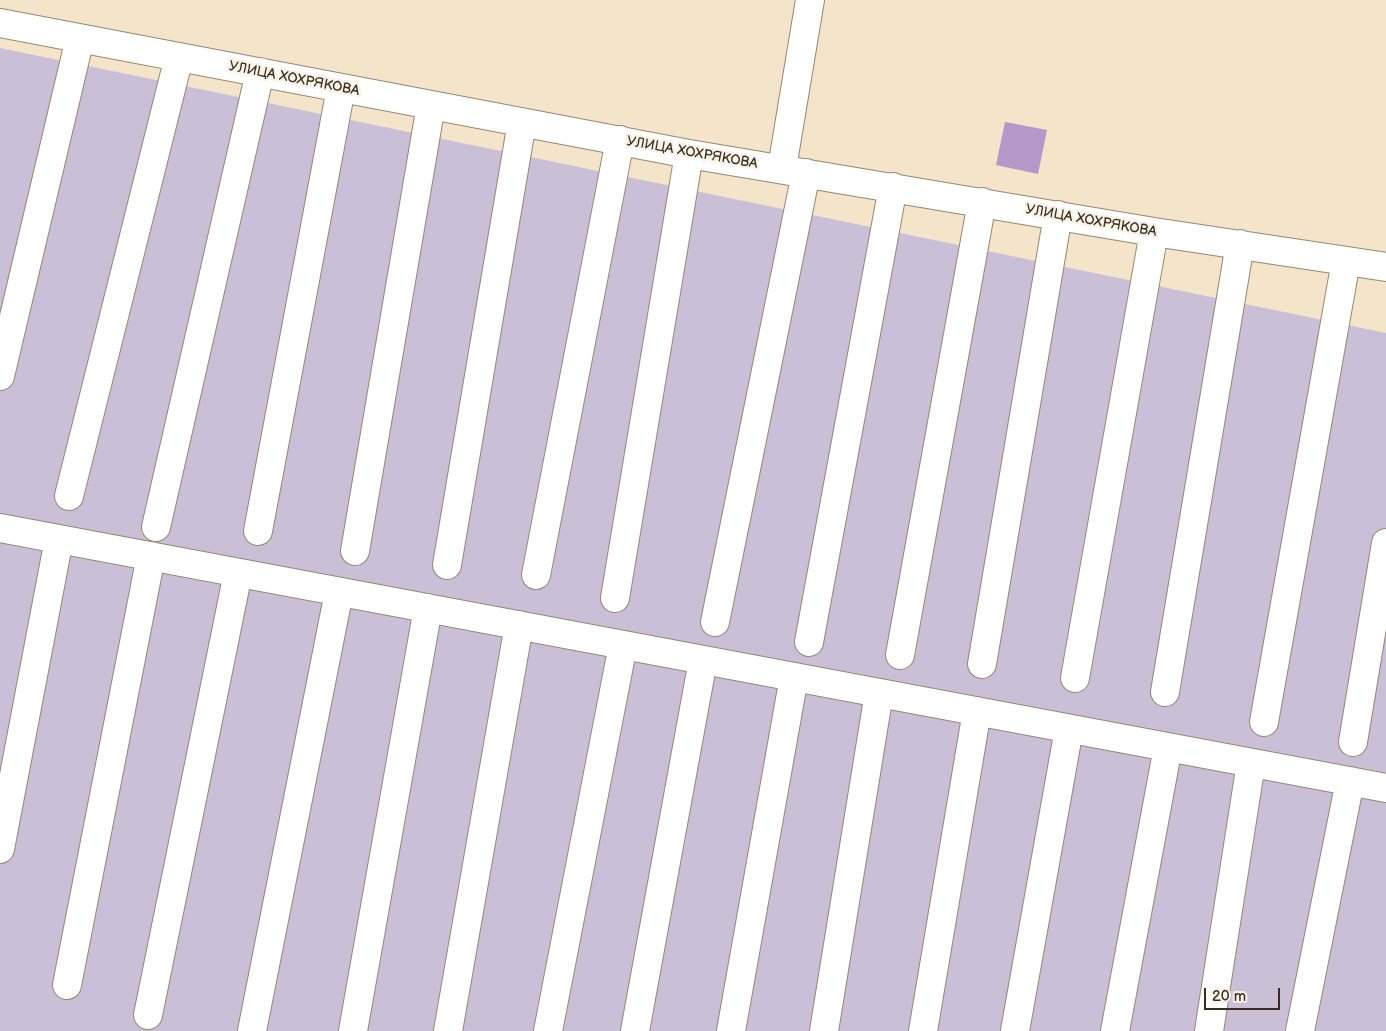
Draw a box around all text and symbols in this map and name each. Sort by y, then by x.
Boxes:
street label: УЛИЦА ХОХРЯКОВА [227,58,361,100]
street label: УЛИЦА ХОХРЯКОВА [625,133,759,173]
street label: УЛИЦА ХОХРЯКОВА [1024,201,1158,241]
scale bar [1206,978,1282,1010]
text: 20 m [1212,987,1246,1006]

